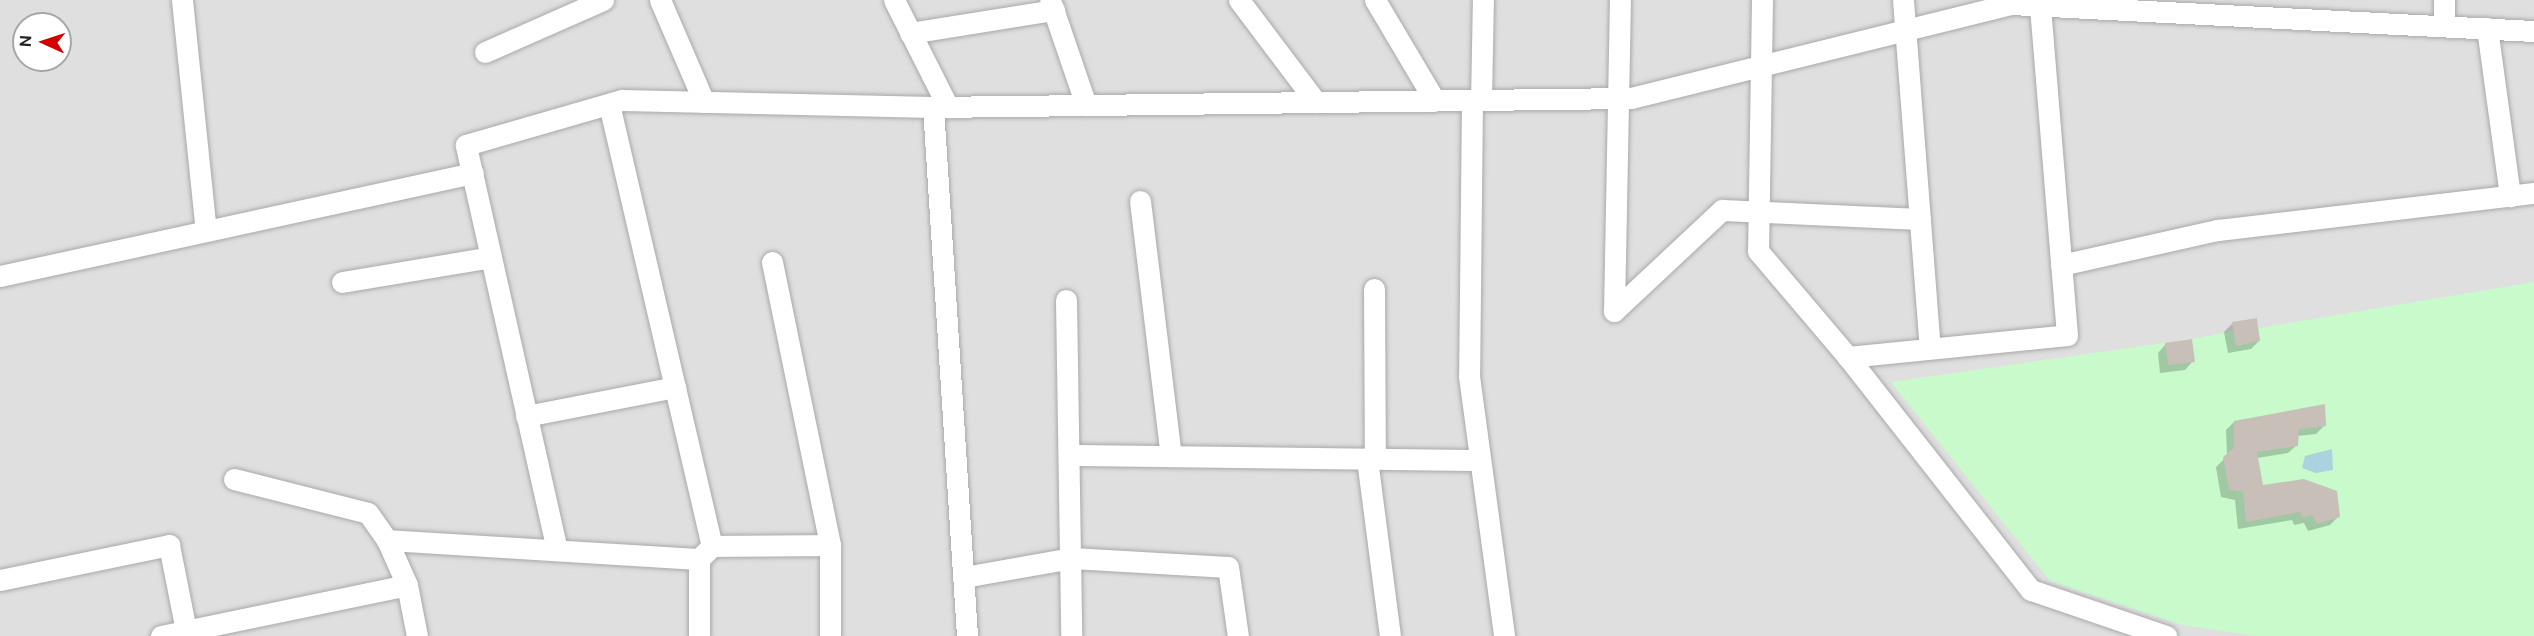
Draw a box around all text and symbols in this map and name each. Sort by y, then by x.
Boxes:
north arrow [12,12,72,72]
text: N [15,35,36,48]

